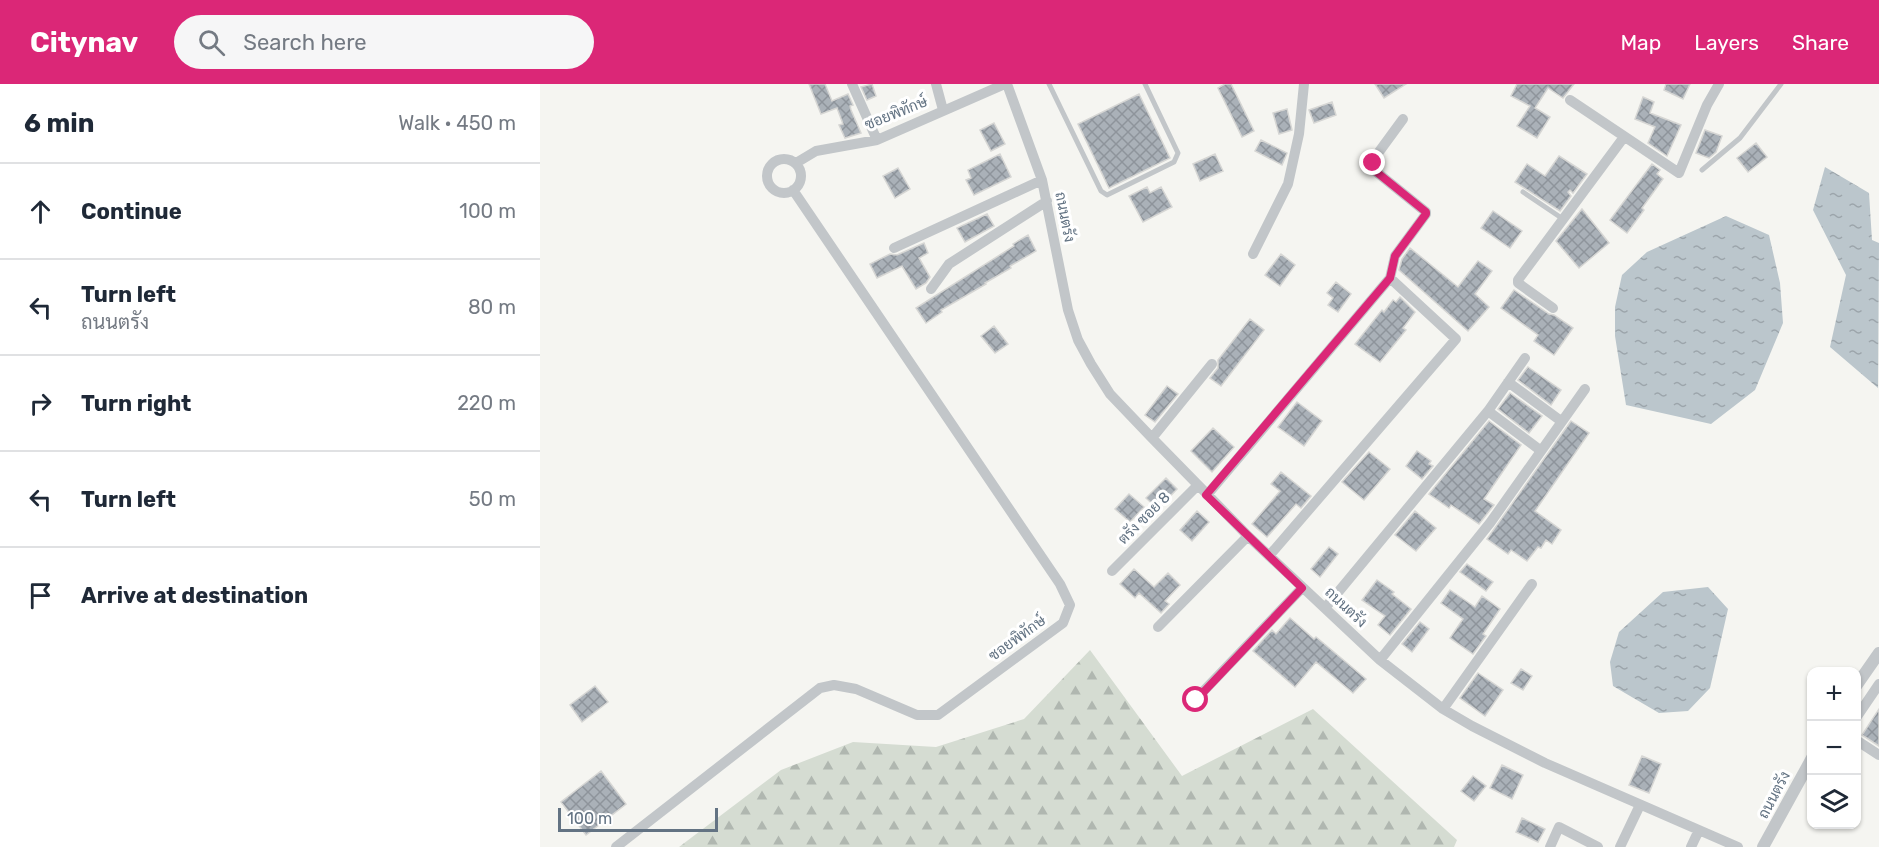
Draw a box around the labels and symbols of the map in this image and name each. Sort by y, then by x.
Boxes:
street label: ซอยพิทักษ์ [862,91,931,134]
route end [1359,149,1385,175]
street label: ถนนตรัง [1051,190,1079,244]
street label: ตรัง ซอย 8 [1114,488,1174,548]
street label: ถนนตรัง [1321,583,1371,631]
street label: ซอยพิทักษ์ [984,610,1050,665]
route start [1182,686,1208,712]
street label: ถนนตรัง [1754,768,1794,822]
scale bar [558,805,718,832]

